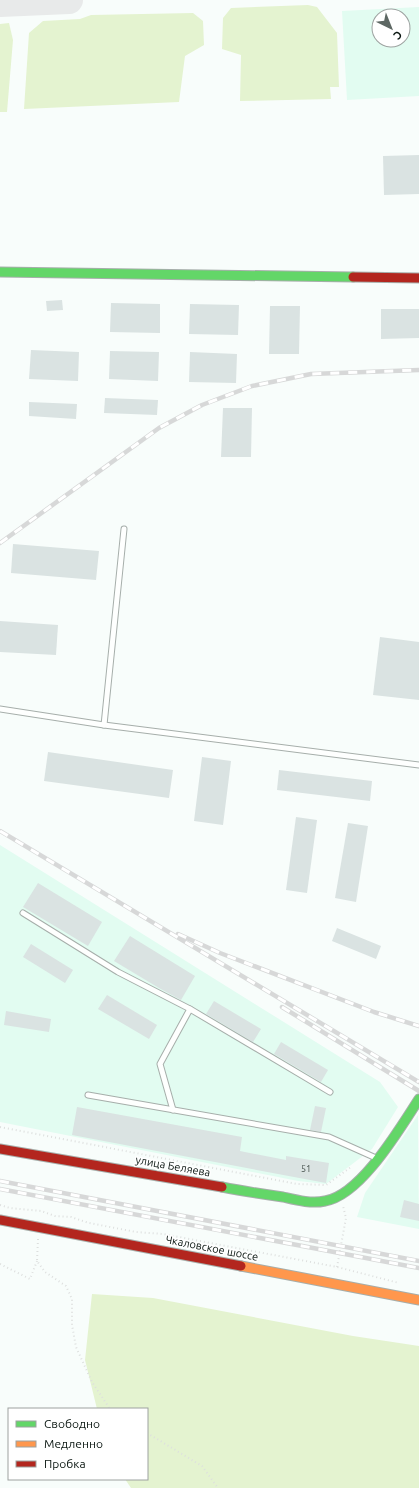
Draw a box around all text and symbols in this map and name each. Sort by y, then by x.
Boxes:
north arrow [371,8,411,48]
text: С [391,29,404,42]
street label: улица Беляева [135,1154,211,1178]
house number: 51 [301,1164,311,1174]
street label: Чкаловское шоссе [165,1233,259,1263]
legend [8,1408,148,1480]
text: Свободно [44,1417,100,1430]
text: Медленно [44,1437,103,1450]
text: Пробка [44,1457,86,1470]

